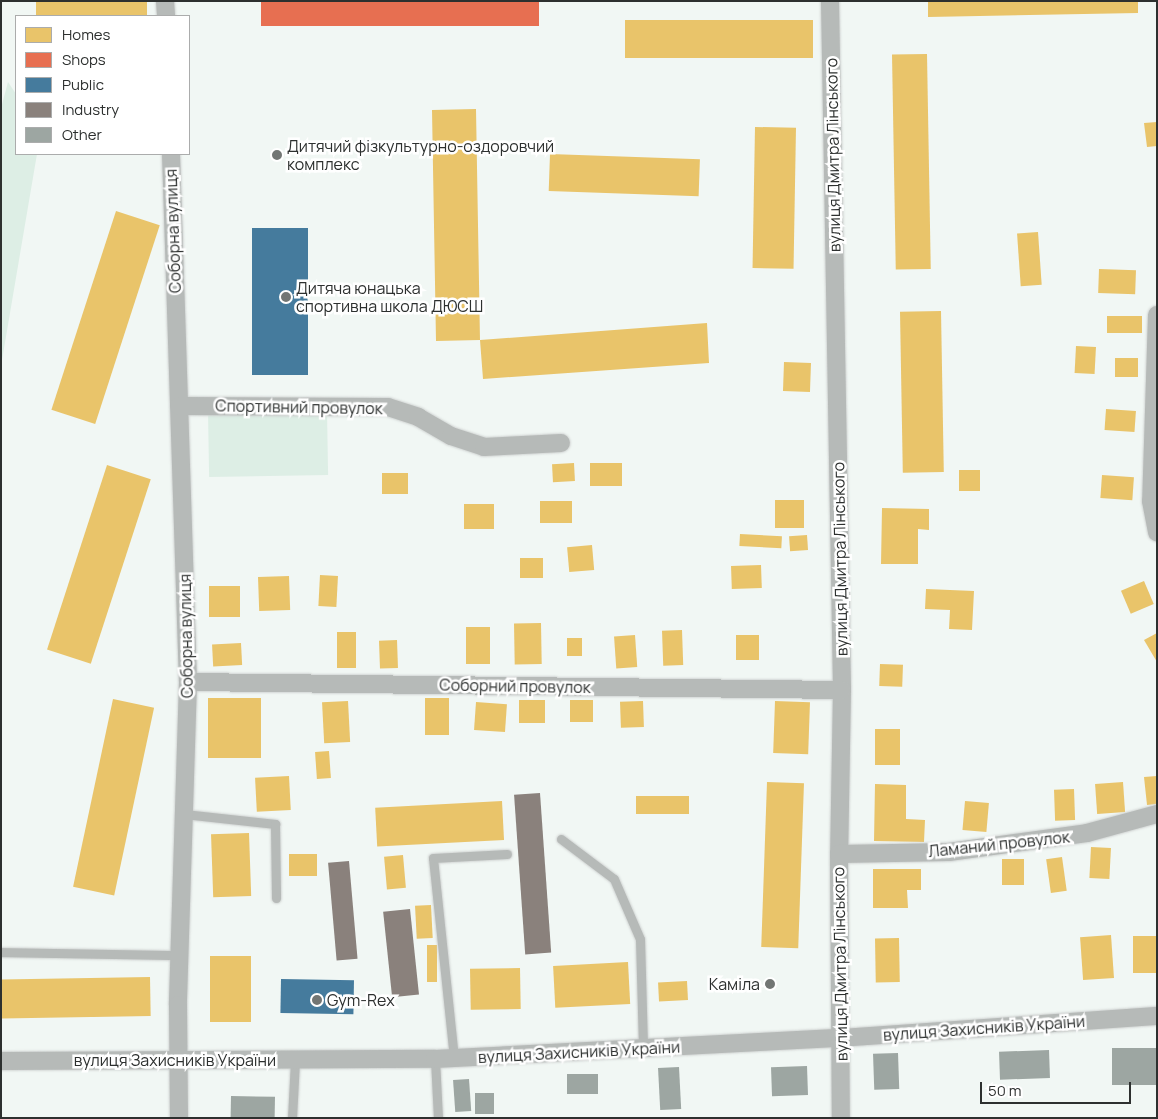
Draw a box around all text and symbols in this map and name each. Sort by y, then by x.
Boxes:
legend [15,15,190,155]
text: Homes [62,24,110,45]
text: Shops [62,49,106,70]
street label: вулиця Дмитра Лінського [822,58,844,252]
text: Public [62,74,104,95]
text: Industry [62,99,119,120]
text: Other [62,124,102,145]
place label: Дитячий фізкультурно-оздоровчий комплекс [287,136,554,174]
marker: Дитячий фізкультурно-оздоровчий комплекс [271,149,283,161]
street label: Соборна вулиця [161,168,185,294]
place label: Дитяча юнацька спортивна школа ДЮСШ [296,278,483,316]
marker: Дитяча юнацька спортивна школа ДЮСШ [280,291,292,303]
street label: Спортивний провулок [215,396,383,418]
street label: вулиця Дмитра Лінського [829,462,851,656]
street label: Соборна вулиця [175,574,197,698]
street label: Соборний провулок [439,675,591,697]
street label: Ламаний провулок [927,827,1071,861]
street label: вулиця Дмитра Лінського [829,867,851,1061]
place label: Каміла [709,974,760,994]
marker: Каміла [764,978,776,990]
place label: Gym-Rex [327,990,395,1010]
marker: Gym-Rex [311,994,323,1006]
street label: вулиця Захисників України [882,1011,1086,1045]
street label: вулиця Захисників України [477,1037,681,1067]
street label: вулиця Захисників України [74,1050,276,1070]
scale bar [983,1072,1134,1104]
text: 50 m [988,1080,1022,1101]

